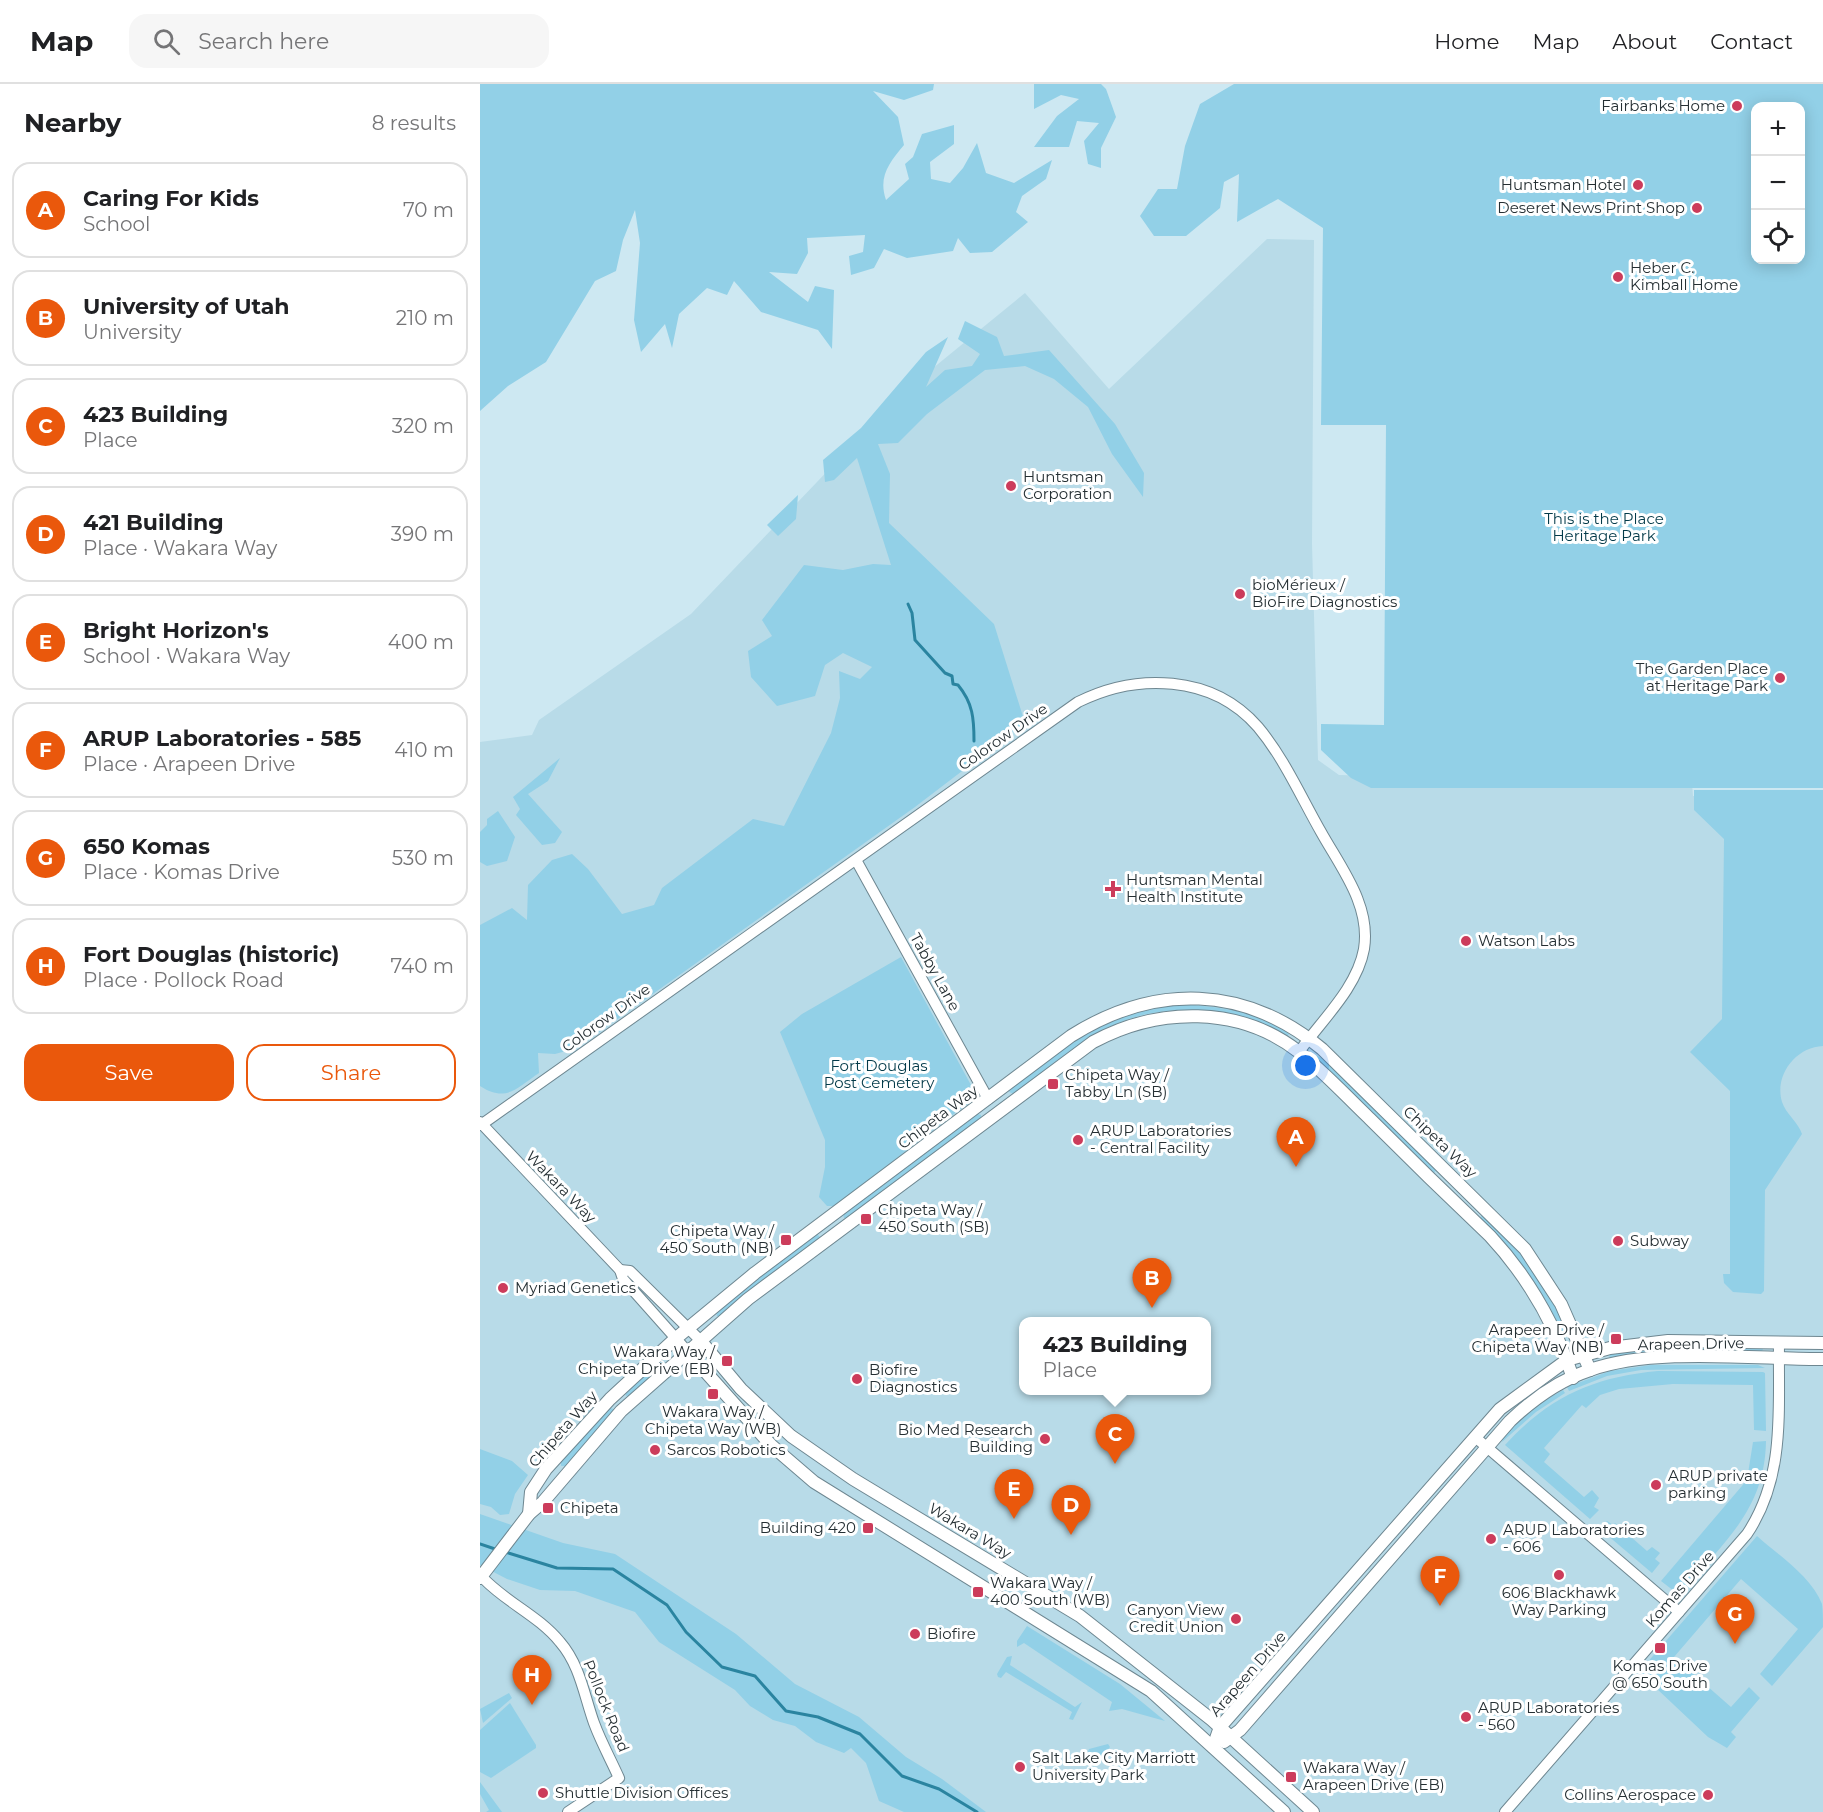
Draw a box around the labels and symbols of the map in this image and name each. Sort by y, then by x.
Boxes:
place label: Fairbanks Home [1601,96,1725,115]
marker: Fairbanks Home [1730,99,1744,113]
place label: Huntsman Hotel [1501,175,1626,194]
marker: Huntsman Hotel [1631,178,1645,192]
place label: Deseret News Print Shop [1497,198,1685,217]
marker: Deseret News Print Shop [1690,201,1704,215]
place label: Heber C. Kimball Home [1630,258,1738,294]
marker: Heber C. Kimball Home [1611,270,1625,284]
place label: Huntsman Corporation [1023,467,1112,503]
marker: Huntsman Corporation [1004,479,1018,493]
park label: This is the Place Heritage Park [1544,509,1664,545]
place label: bioMérieux / BioFire Diagnostics [1252,575,1397,611]
marker: bioMérieux / BioFire Diagnostics [1233,587,1247,601]
place label: The Garden Place at Heritage Park [1636,659,1768,695]
marker: The Garden Place at Heritage Park [1773,671,1787,685]
street label: Colorow Drive [954,699,1051,774]
place label: Huntsman Mental Health Institute [1126,870,1263,906]
marker: Huntsman Mental Health Institute [1104,880,1122,898]
street label: Tabby Lane [906,929,965,1014]
place label: Watson Labs [1478,931,1575,950]
marker: Watson Labs [1459,934,1473,948]
street label: Colorow Drive [558,979,654,1056]
your location [1291,1051,1320,1080]
park label: Fort Douglas Post Cemetery [824,1056,935,1092]
place label: Chipeta Way / Tabby Ln (SB) [1065,1065,1170,1101]
marker: Chipeta Way / Tabby Ln (SB) [1046,1077,1060,1091]
street label: Chipeta Way [894,1080,982,1153]
street label: Chipeta Way [1400,1102,1482,1182]
pin: A [1276,1118,1316,1167]
place label: ARUP Laboratories - Central Facility [1090,1121,1231,1157]
marker: ARUP Laboratories - Central Facility [1071,1133,1085,1147]
street label: Wakara Way [522,1147,601,1227]
place label: Chipeta Way / 450 South (SB) [878,1200,990,1236]
marker: Chipeta Way / 450 South (SB) [859,1212,873,1226]
place label: Chipeta Way / 450 South (NB) [660,1221,775,1257]
place label: Subway [1630,1231,1690,1250]
marker: Chipeta Way / 450 South (NB) [779,1233,793,1247]
marker: Subway [1611,1234,1625,1248]
pin: B [1132,1258,1172,1308]
place label: Myriad Genetics [515,1278,636,1297]
marker: Myriad Genetics [496,1281,510,1295]
place label: Arapeen Drive / Chipeta Way (NB) [1472,1320,1605,1356]
marker: Arapeen Drive / Chipeta Way (NB) [1609,1332,1623,1346]
street label: Arapeen Drive [1637,1333,1744,1354]
place label: Wakara Way / Chipeta Drive (EB) [578,1342,716,1378]
marker: Wakara Way / Chipeta Drive (EB) [720,1354,734,1368]
place label: Biofire Diagnostics [869,1360,957,1396]
marker: Biofire Diagnostics [850,1372,864,1386]
street label: Chipeta Way [524,1386,602,1471]
marker: Wakara Way / Chipeta Way (WB) [706,1387,720,1401]
place label: Wakara Way / Chipeta Way (WB) [645,1402,781,1438]
pin: C [1096,1414,1134,1464]
place label: Bio Med Research Building [898,1420,1033,1456]
marker: Bio Med Research Building [1038,1432,1052,1446]
place label: Sarcos Robotics [667,1440,786,1459]
marker: Sarcos Robotics [648,1443,662,1457]
place label: ARUP private parking [1668,1466,1768,1502]
pin: E [994,1470,1034,1519]
marker: ARUP private parking [1649,1478,1663,1492]
pin: D [1052,1486,1090,1535]
place label: Chipeta [560,1498,619,1517]
street label: Wakara Way [925,1498,1016,1563]
marker: Chipeta [541,1501,555,1515]
place label: Building 420 [760,1518,856,1537]
place label: ARUP Laboratories - 606 [1503,1520,1644,1556]
marker: Building 420 [861,1521,875,1535]
marker: ARUP Laboratories - 606 [1484,1532,1498,1546]
street label: Komas Drive [1641,1547,1718,1631]
pin: F [1420,1556,1460,1606]
marker: 606 Blackhawk Way Parking [1552,1568,1566,1582]
place label: Wakara Way / 400 South (WB) [990,1573,1110,1609]
place label: 606 Blackhawk Way Parking [1502,1583,1616,1619]
marker: Wakara Way / 400 South (WB) [971,1585,985,1599]
pin: G [1716,1594,1754,1644]
place label: Canyon View Credit Union [1127,1600,1225,1636]
marker: Canyon View Credit Union [1229,1612,1243,1626]
place label: Biofire [927,1624,976,1643]
marker: Biofire [908,1627,922,1641]
street label: Arapeen Drive [1205,1627,1290,1720]
marker: Komas Drive @ 650 South [1653,1641,1667,1655]
pin: H [512,1656,552,1705]
place label: Komas Drive @ 650 South [1612,1656,1708,1692]
street label: Pollock Road [579,1657,634,1755]
place label: ARUP Laboratories - 560 [1478,1698,1619,1734]
marker: ARUP Laboratories - 560 [1459,1710,1473,1724]
place label: Salt Lake City Marriott University Park [1032,1748,1196,1784]
place label: Wakara Way / Arapeen Drive (EB) [1303,1758,1445,1794]
marker: Salt Lake City Marriott University Park [1013,1760,1027,1774]
marker: Wakara Way / Arapeen Drive (EB) [1284,1770,1298,1784]
place label: Shuttle Division Offices [555,1783,728,1802]
place label: Collins Aerospace [1564,1785,1696,1804]
marker: Shuttle Division Offices [536,1786,550,1800]
marker: Collins Aerospace [1701,1788,1715,1802]

